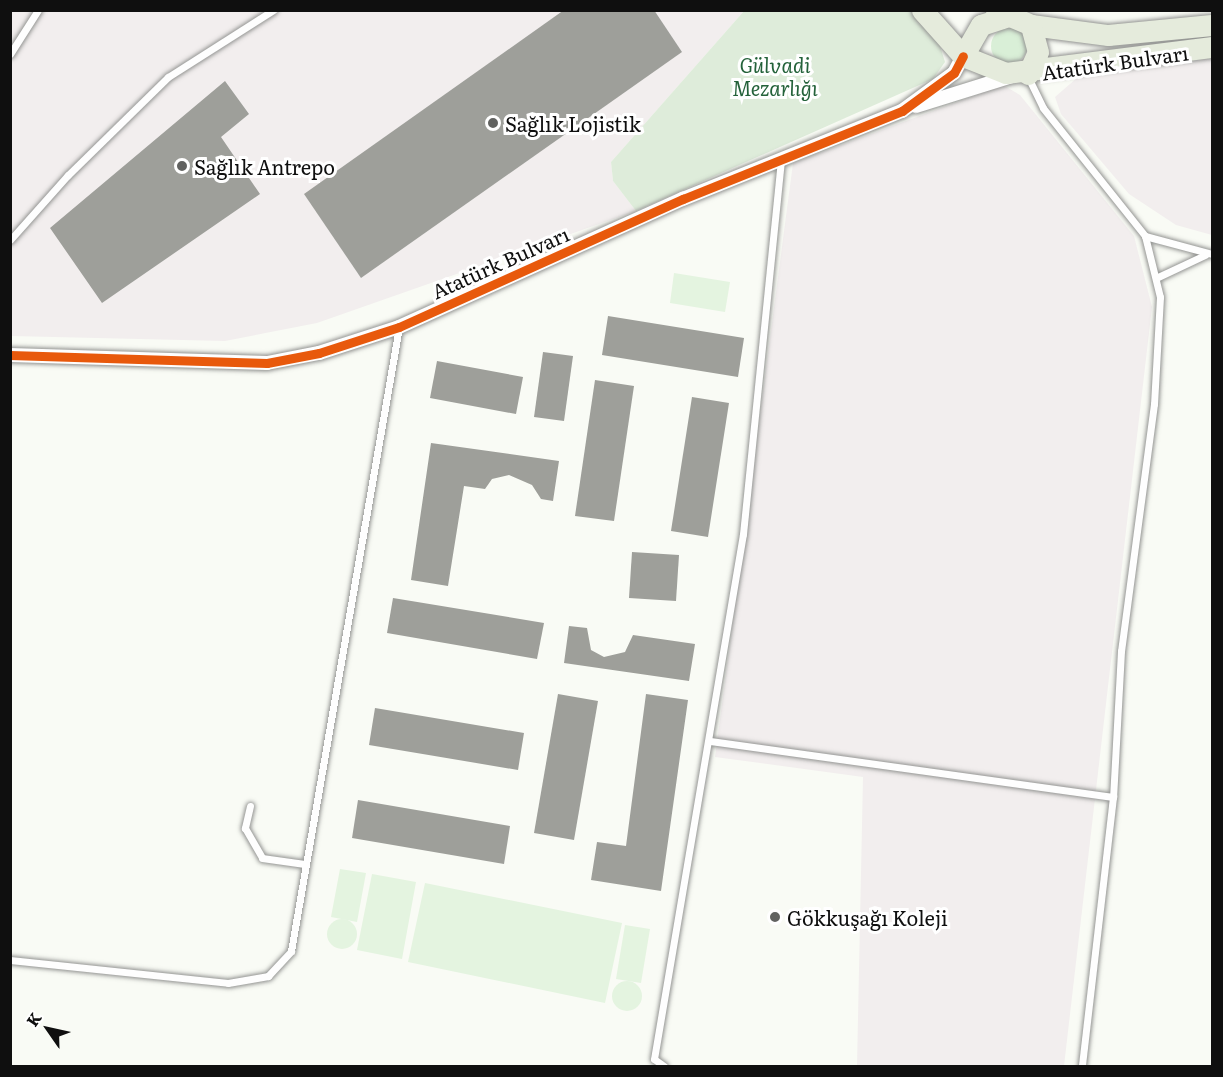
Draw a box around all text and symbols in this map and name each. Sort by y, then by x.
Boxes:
street label: Atatürk Bulvarı [1040,40,1190,84]
park label: Gülvadi Mezarlığı [732,53,818,100]
place label: Sağlık Lojistik [505,111,641,135]
marker: Sağlık Lojistik [486,116,500,130]
place label: Sağlık Antrepo [194,154,335,178]
marker: Sağlık Antrepo [175,159,189,173]
street label: Atatürk Bulvarı [428,221,572,303]
place label: Gökkuşağı Koleji [787,905,948,929]
marker: Gökkuşağı Koleji [768,910,782,924]
north arrow [18,999,78,1059]
text: K [20,1007,47,1031]

